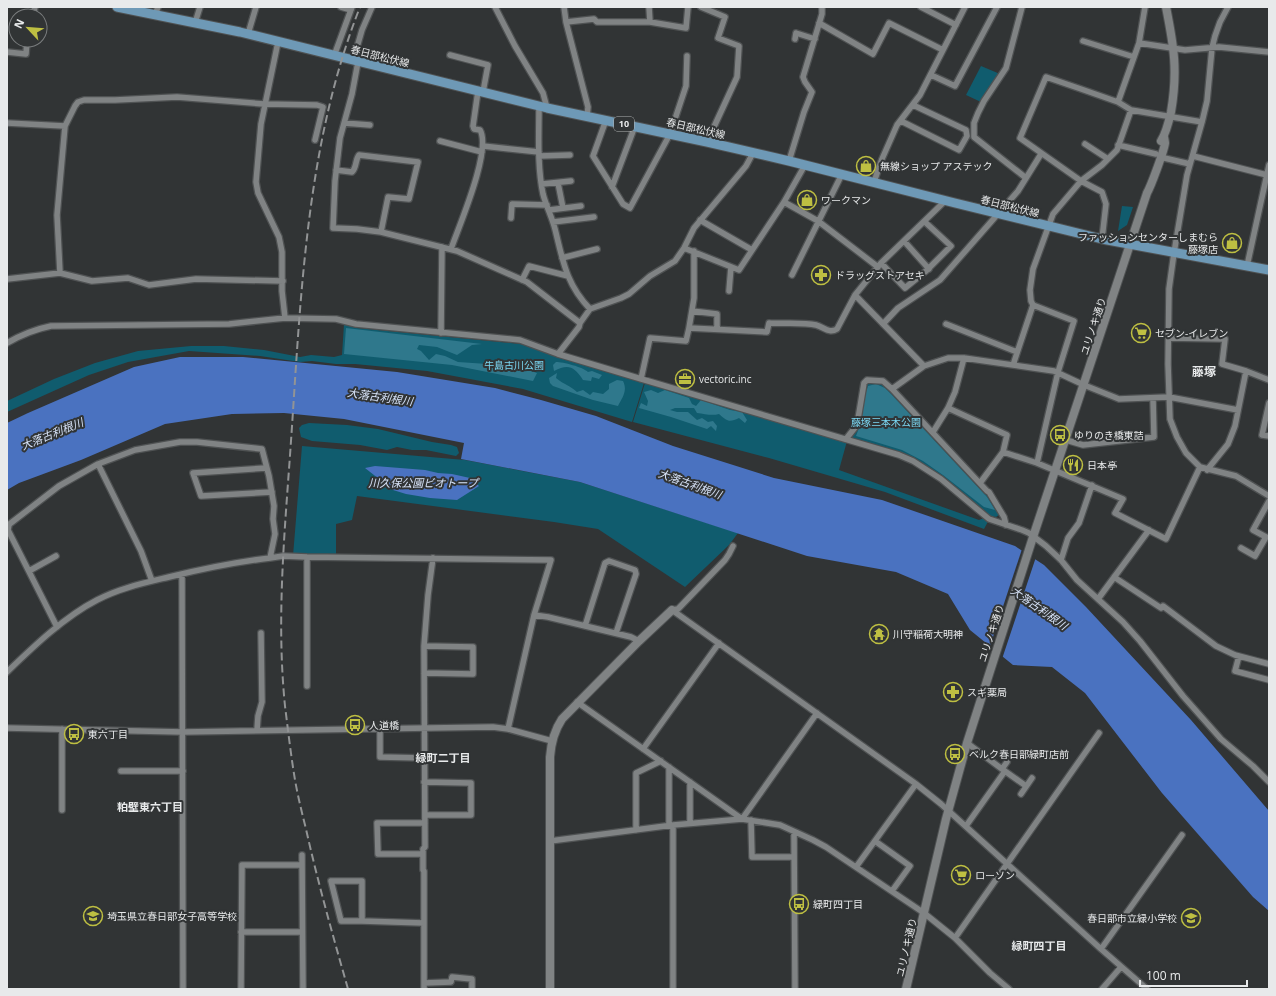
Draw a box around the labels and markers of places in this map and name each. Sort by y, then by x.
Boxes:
shop icon: 無線ショップ アステック [855,155,877,177]
place label: 無線ショップ アステック [880,159,993,173]
shop icon: ワークマン [796,189,818,211]
place label: ワークマン [821,193,871,207]
place label: ファッションセンターしまむら 藤塚店 [1078,230,1218,256]
shop icon: ファッションセンターしまむら 藤塚店 [1221,232,1243,254]
pharmacy icon: ドラッグストアセキ [810,264,832,286]
place label: ドラッグストアセキ [835,268,925,282]
supermarket icon: セブン-イレブン [1130,322,1152,344]
place label: セブン-イレブン [1155,326,1228,340]
office icon: vectoric.inc [674,368,696,390]
place label: vectoric.inc [699,372,752,386]
bus stop icon: ゆりのき橋東詰 [1049,424,1071,446]
place label: ゆりのき橋東詰 [1074,428,1144,442]
restaurant icon: 日本亭 [1062,454,1084,476]
place label: 日本亭 [1087,458,1117,472]
temple icon: 川守稲荷大明神 [868,623,890,645]
place label: 川守稲荷大明神 [893,627,963,641]
pharmacy icon: スギ薬局 [942,681,964,703]
place label: スギ薬局 [967,685,1007,699]
bus stop icon: 人道橋 [344,714,366,736]
place label: 人道橋 [369,718,399,732]
bus stop icon: 東六丁目 [63,723,85,745]
place label: 東六丁目 [88,727,128,741]
bus stop icon: ベルク春日部緑町店前 [944,743,966,765]
place label: ベルク春日部緑町店前 [969,747,1069,761]
supermarket icon: ローソン [950,864,972,886]
place label: ローソン [975,868,1015,882]
bus stop icon: 緑町四丁目 [788,893,810,915]
place label: 緑町四丁目 [813,897,863,911]
school or university icon: 埼玉県立春日部女子高等学校 [82,905,104,927]
school or university icon: 春日部市立緑小学校 [1180,907,1202,929]
place label: 埼玉県立春日部女子高等学校 [107,909,237,923]
place label: 春日部市立緑小学校 [1087,911,1177,925]

